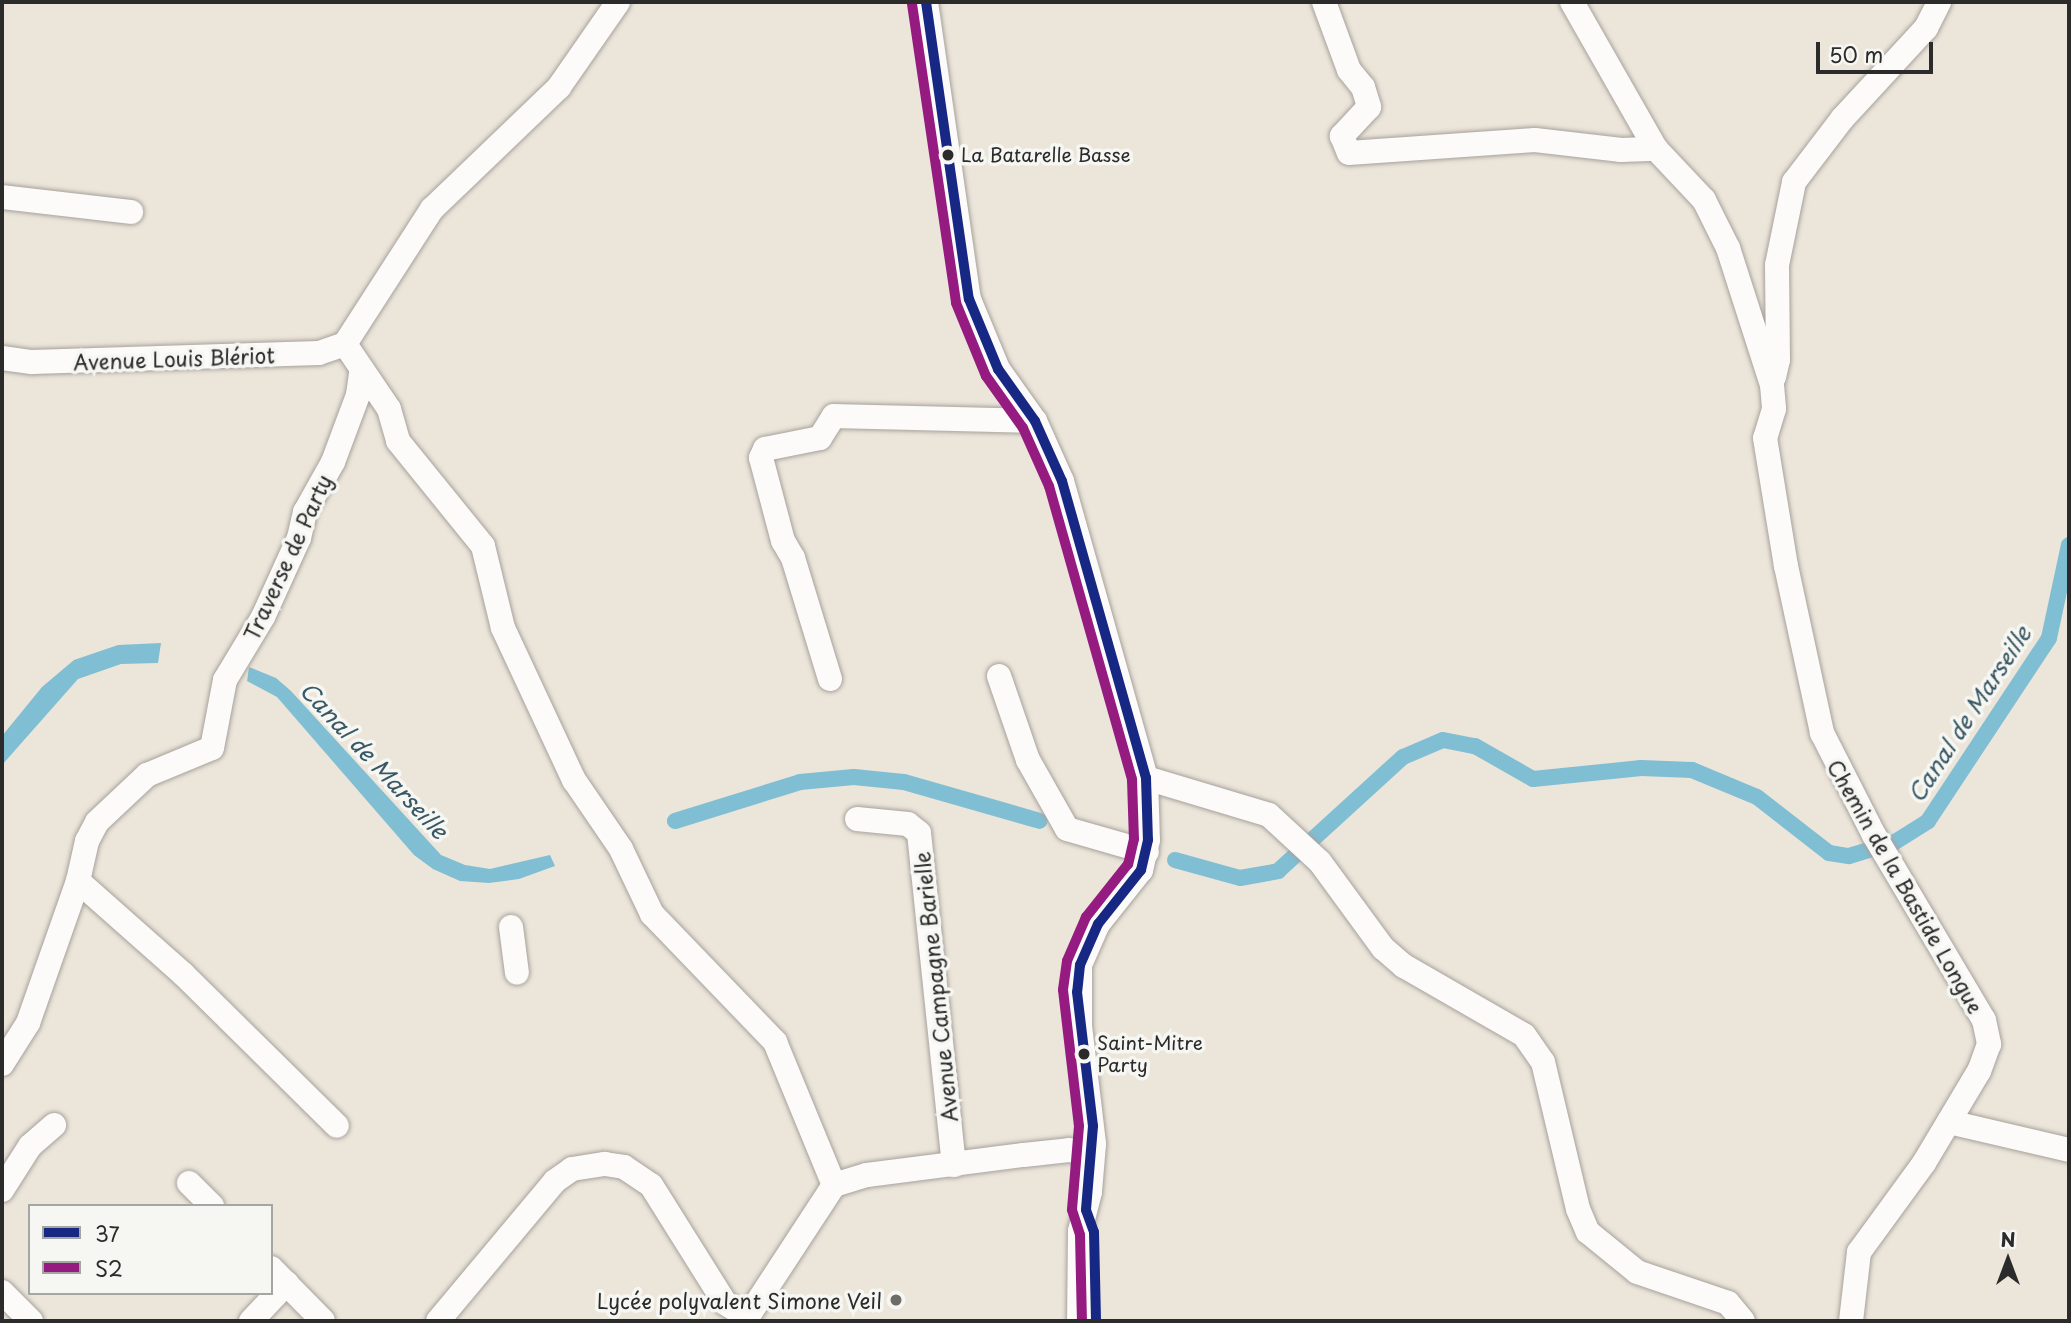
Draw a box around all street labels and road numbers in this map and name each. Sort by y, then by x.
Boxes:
street label: Avenue Louis Blériot [73,342,275,374]
street label: Traverse de Party [237,470,337,644]
street label: Chemin de la Bastide Longue [1822,753,1990,1019]
street label: Avenue Campagne Barielle [908,851,962,1123]

